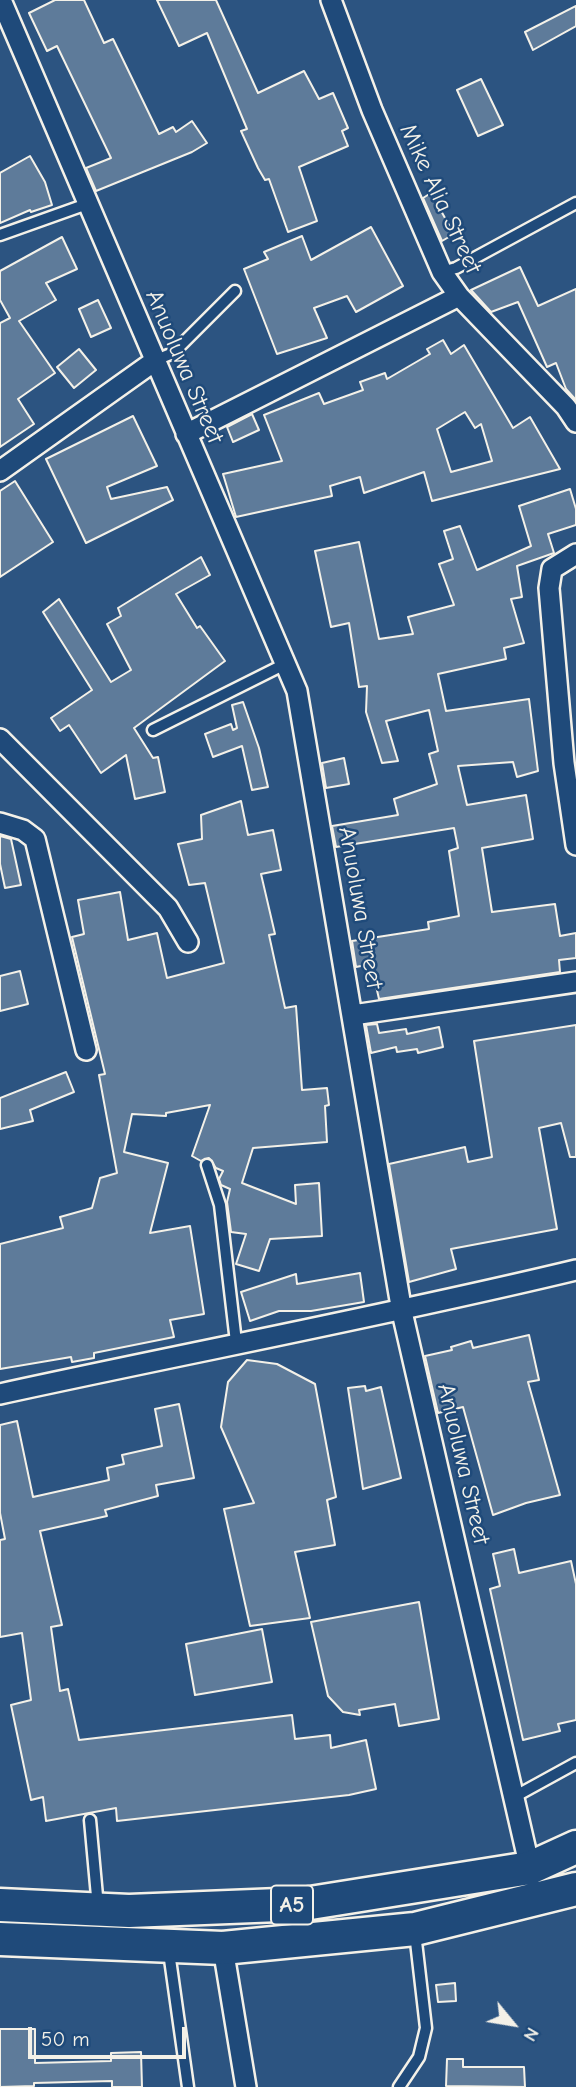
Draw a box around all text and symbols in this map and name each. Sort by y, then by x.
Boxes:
street label: Mike Alia Street [393,120,487,278]
street label: Anuoluwa Street [139,286,229,448]
street label: Anuoluwa Street [332,825,388,991]
street label: Anuoluwa Street [431,1381,495,1547]
road number: A5 [271,1886,313,1924]
north arrow [478,1989,548,2059]
scale bar [32,2014,189,2058]
text: N [519,2024,544,2045]
text: 50 m [41,2027,90,2051]

